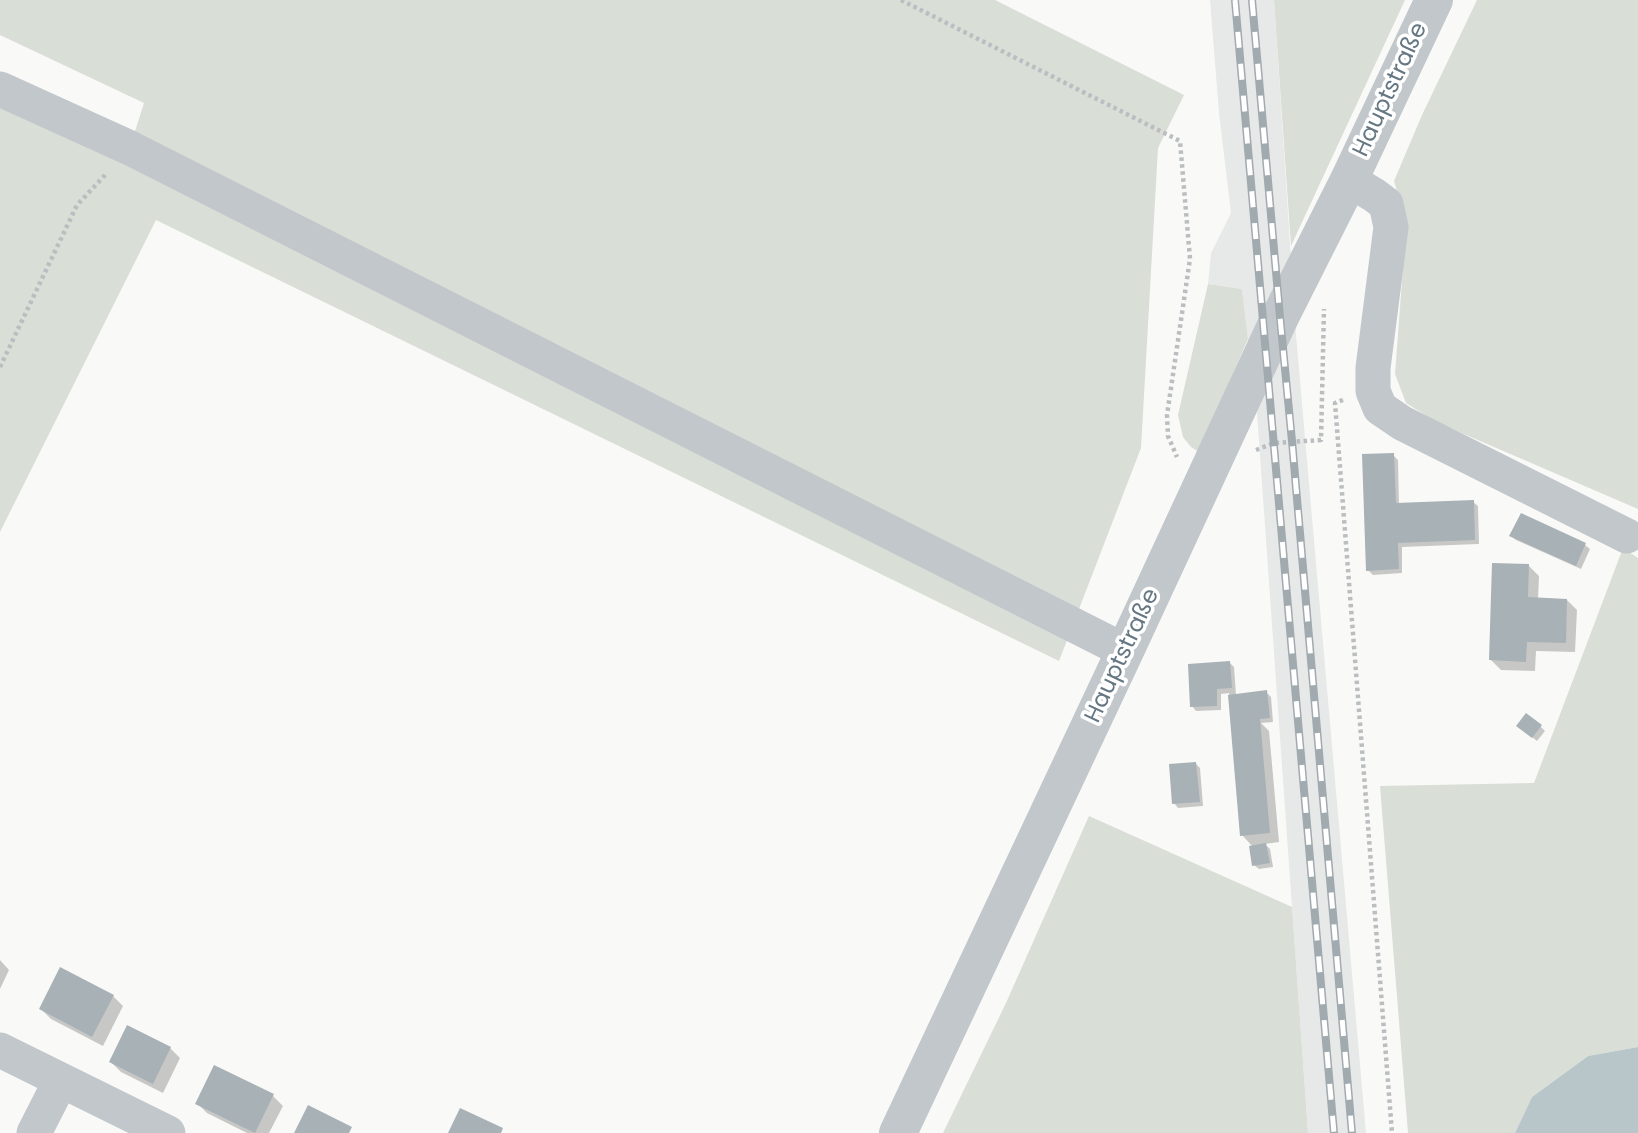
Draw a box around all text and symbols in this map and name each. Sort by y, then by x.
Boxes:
street label: Hauptstraße [1348,19,1434,161]
street label: Hauptstraße [1080,585,1166,727]

